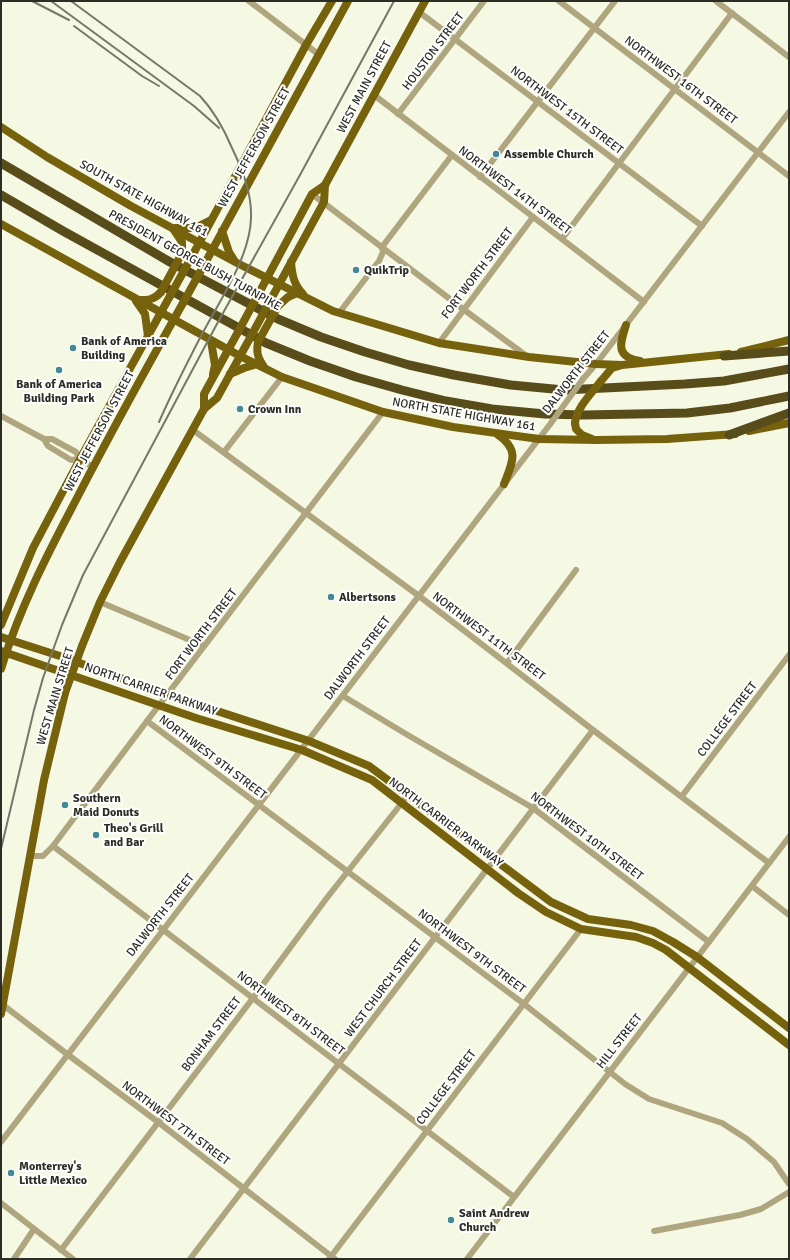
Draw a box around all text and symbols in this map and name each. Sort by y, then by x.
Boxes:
street label: HOUSTON STREET [399,9,468,93]
street label: NORTHWEST 16TH STREET [621,33,740,128]
street label: WEST MAIN STREET [334,39,395,136]
street label: NORTHWEST 15TH STREET [507,63,626,158]
street label: WEST JEFFERSON STREET [215,85,294,210]
street label: NORTHWEST 14TH STREET [455,143,574,238]
place label: Assemble Church [504,147,594,162]
marker: Assemble Church [491,149,501,159]
street label: SOUTH STATE HIGHWAY 161 [77,157,211,240]
street label: PRESIDENT GEORGE BUSH TURNPIKE [106,207,284,314]
street label: FORT WORTH STREET [438,225,517,322]
place label: QuikTrip [364,263,410,278]
marker: QuikTrip [351,265,361,275]
street label: DALWORTH STREET [539,328,614,417]
place label: Bank of America Building [81,334,167,363]
marker: Bank of America Building [68,343,78,353]
marker: Bank of America Building Park [54,365,64,375]
street label: WEST JEFFERSON STREET [61,368,138,494]
place label: Bank of America Building Park [16,377,102,406]
street label: NORTH STATE HIGHWAY 161 [391,394,537,434]
place label: Crown Inn [248,402,302,417]
marker: Crown Inn [235,404,245,414]
street label: FORT WORTH STREET [162,586,241,683]
street label: NORTHWEST 11TH STREET [429,589,548,684]
place label: Albertsons [339,590,397,605]
marker: Albertsons [326,592,336,602]
street label: DALWORTH STREET [321,613,394,703]
street label: WEST MAIN STREET [33,645,78,747]
street label: NORTH CARRIER PARKWAY [83,660,219,719]
street label: COLLEGE STREET [694,679,761,760]
street label: NORTHWEST 9TH STREET [156,712,270,803]
street label: NORTH CARRIER PARKWAY [386,774,506,870]
street label: NORTHWEST 10TH STREET [527,789,646,884]
place label: Southern Maid Donuts [73,791,140,820]
marker: Southern Maid Donuts [60,800,70,810]
place label: Theo's Grill and Bar [104,821,164,850]
marker: Theo's Grill and Bar [91,830,101,840]
street label: DALWORTH STREET [123,871,198,960]
street label: NORTHWEST 9TH STREET [415,906,529,997]
street label: WEST CHURCH STREET [342,936,425,1040]
street label: NORTHWEST 8TH STREET [234,968,348,1059]
street label: BONHAM STREET [178,994,245,1075]
street label: HILL STREET [593,1011,646,1072]
street label: COLLEGE STREET [413,1047,480,1128]
street label: NORTHWEST 7TH STREET [119,1078,233,1169]
place label: Monterrey's Little Mexico [19,1159,87,1188]
marker: Monterrey's Little Mexico [6,1168,16,1178]
place label: Saint Andrew Church [459,1206,530,1235]
marker: Saint Andrew Church [446,1215,456,1225]

